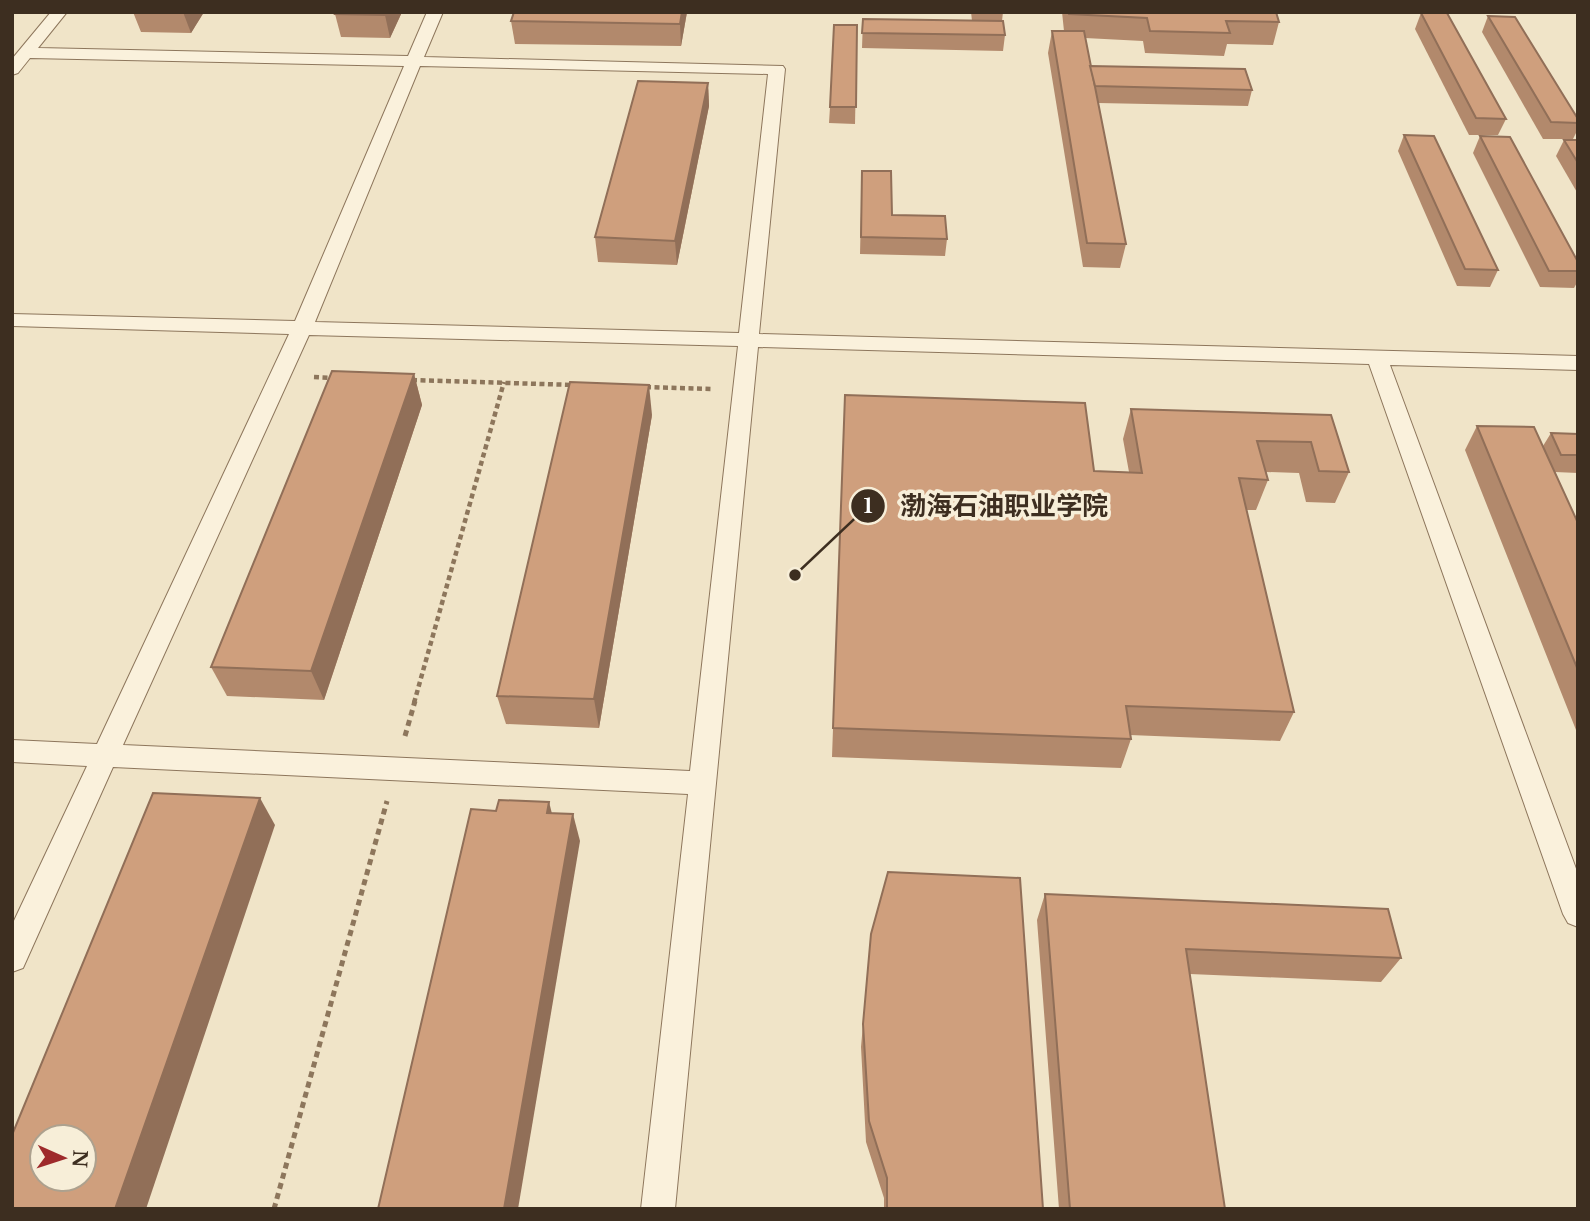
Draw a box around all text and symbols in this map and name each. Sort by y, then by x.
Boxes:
callout: 渤海石油职业学院 [851,483,1122,530]
text: 渤海石油职业学院 [900,490,1108,522]
text: 1 [863,493,873,519]
north arrow [28,1123,98,1193]
text: N [68,1149,91,1169]

